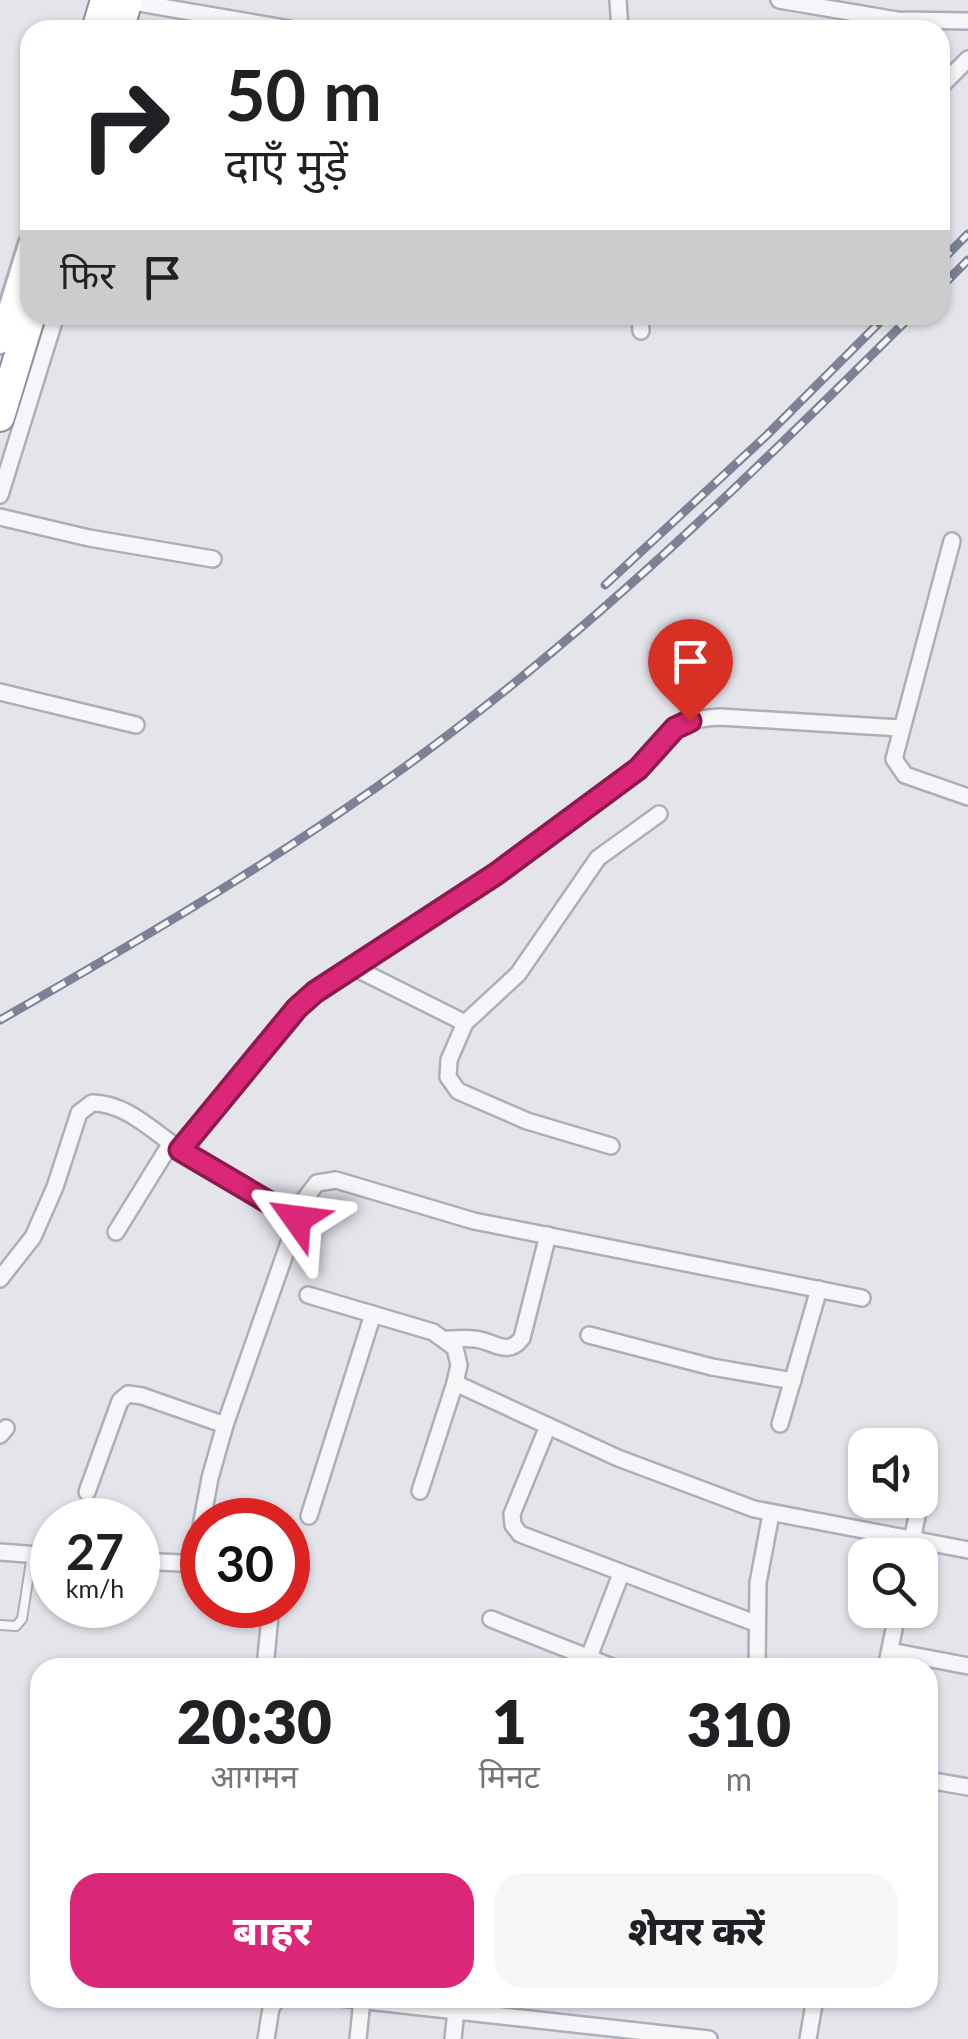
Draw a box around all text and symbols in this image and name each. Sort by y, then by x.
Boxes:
text: 50 m [225,52,382,136]
icon: right [60,60,190,190]
text: दाएँ मुड़ें [225,137,348,191]
icon: arrive [135,250,190,305]
text: फिर [60,251,115,297]
pin [648,619,733,722]
icon: arrive [663,634,718,689]
position arrow [245,1167,349,1271]
map controls [848,1428,938,1628]
button: sound [848,1428,938,1518]
speed limit sign: 30 [180,1498,310,1628]
text: 27 [66,1521,124,1581]
button: search [848,1538,938,1628]
text: km/h [66,1573,124,1603]
text: 20:30 [177,1685,332,1757]
text: 1 [492,1685,527,1757]
text: 310 [687,1688,791,1760]
text: आगमन [211,1756,298,1795]
text: मिनट [479,1756,540,1795]
text: m [726,1759,752,1798]
button: बाहर [70,1873,474,1988]
button: शेयर करें [494,1873,898,1988]

